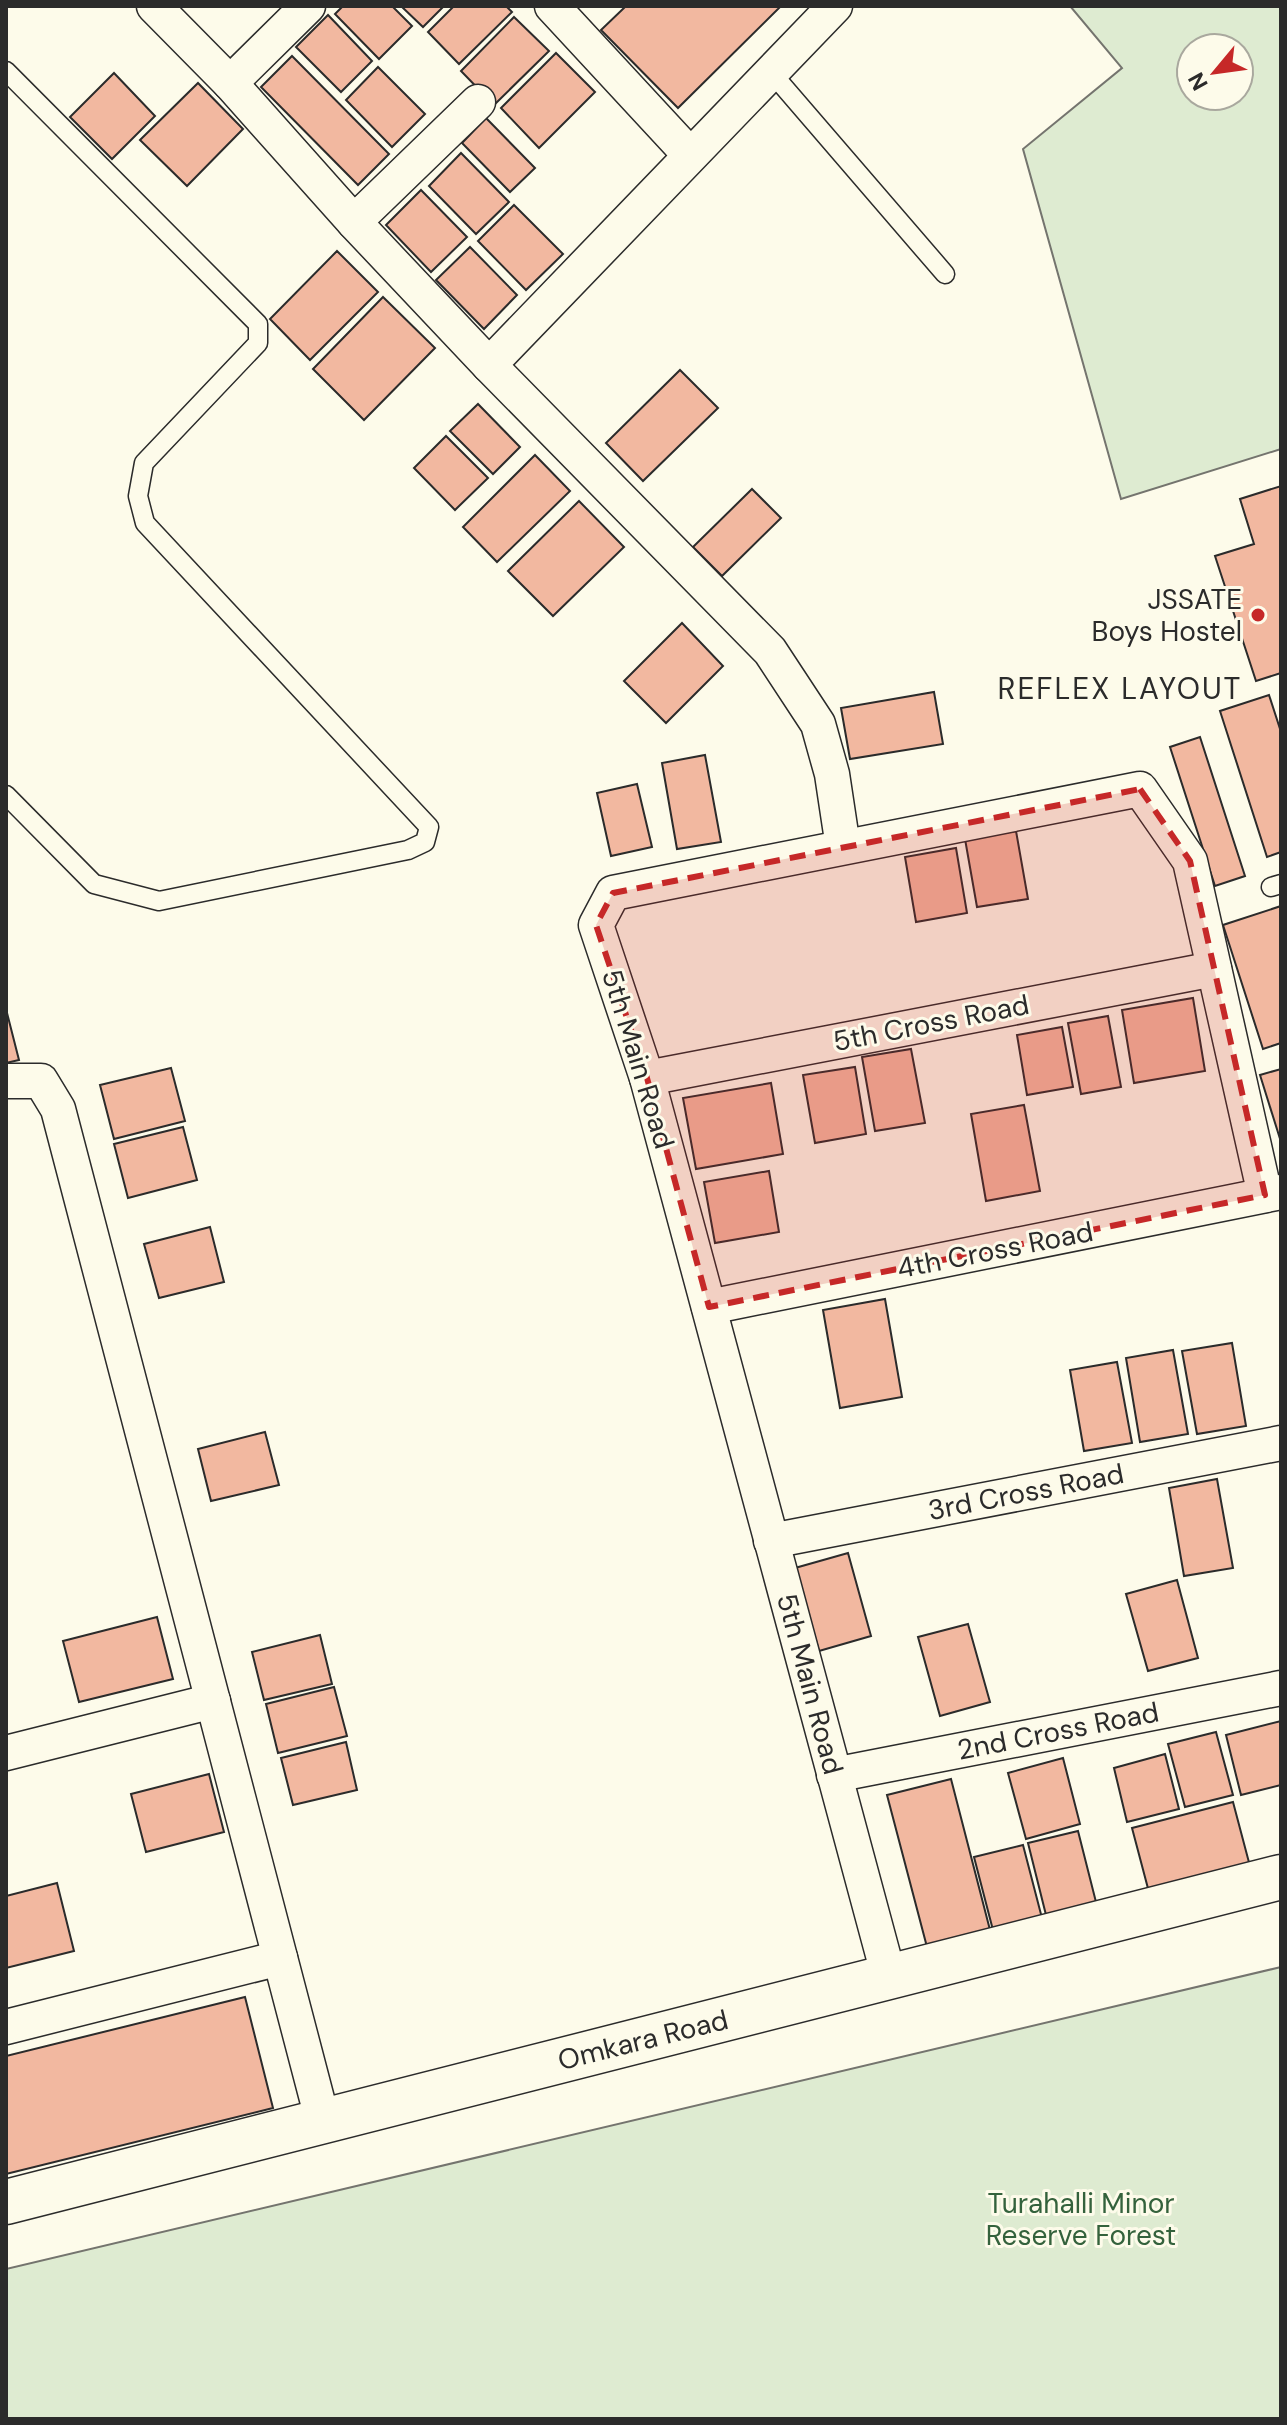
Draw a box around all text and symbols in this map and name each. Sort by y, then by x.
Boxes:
north arrow [1175,32,1255,112]
text: N [1181,67,1215,96]
place label: JSSATE Boys Hostel [1092,581,1242,650]
marker: JSSATE Boys Hostel [1249,606,1267,624]
district label: REFLEX LAYOUT [998,669,1242,708]
street label: 5th Main Road [593,965,683,1153]
street label: 5th Cross Road [830,986,1032,1060]
street label: 4th Cross Road [894,1213,1096,1287]
street label: 3rd Cross Road [925,1455,1127,1529]
street label: 5th Main Road [768,1589,852,1779]
street label: 2nd Cross Road [954,1693,1162,1769]
street label: Omkara Road [554,2001,732,2079]
park label: Turahalli Minor Reserve Forest [986,2185,1176,2254]

